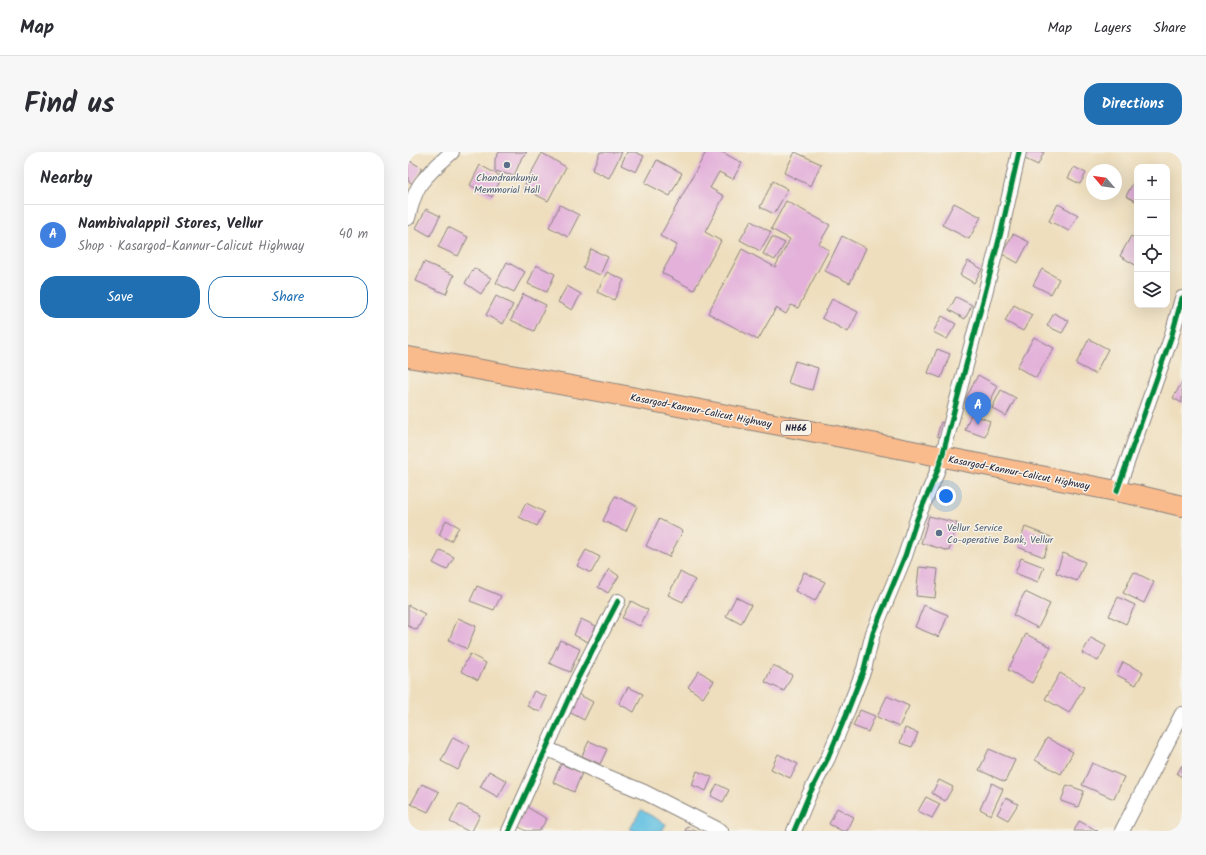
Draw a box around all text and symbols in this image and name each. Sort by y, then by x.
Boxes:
text: Map [20,13,54,43]
text: Map [1048,17,1072,39]
text: Layers [1094,17,1132,39]
text: Share [1154,17,1186,39]
text: Find us [24,82,115,127]
button: Directions [1084,83,1182,125]
marker: Chandrankunju Memmorial Hall [502,160,512,170]
north arrow [1086,164,1122,200]
map controls [1134,164,1170,308]
button: + [1134,164,1170,200]
text: Nearby [40,165,92,192]
place label: Chandrankunju Memmorial Hall [474,170,541,198]
button: − [1134,200,1170,236]
text: Nambivalappil Stores, Vellur [78,212,263,236]
text: A [49,224,57,245]
text: 40 m [339,224,368,245]
text: Shop · Kasargod-Kannur-Calicut Highway [78,236,304,257]
button: locate [1134,236,1170,272]
button: layers [1134,272,1170,308]
button: Save [40,276,200,318]
button: Share [208,276,368,318]
street label: Kasargod-Kannur-Calicut Highway [629,389,773,433]
pin: A [965,392,991,425]
road number: NH66 [781,421,811,435]
street label: Kasargod-Kannur-Calicut Highway [947,451,1091,495]
your location [936,486,956,506]
place label: Vellur Service Co-operative Bank, Vellur [947,520,1054,548]
marker: Vellur Service Co-operative Bank, Vellur [934,528,944,538]

